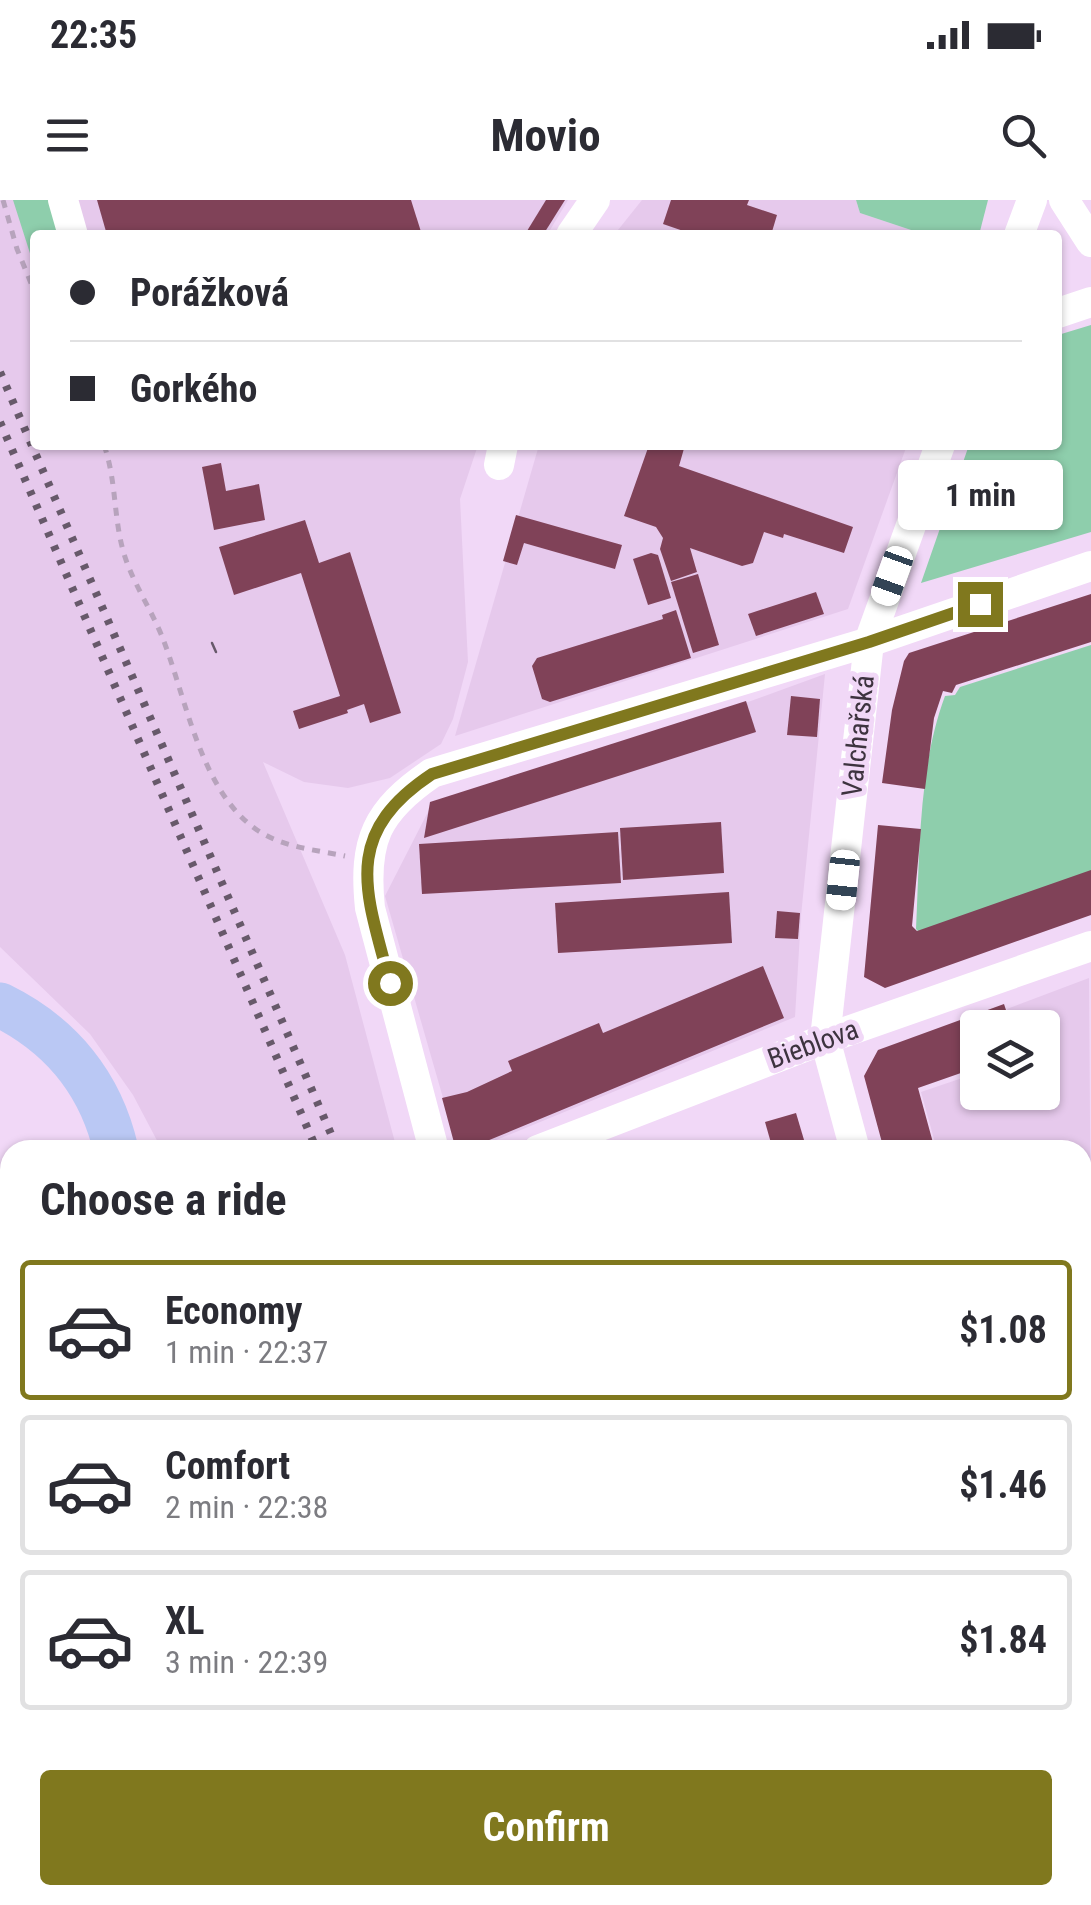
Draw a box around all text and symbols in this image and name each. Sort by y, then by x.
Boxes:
text: 22:35 [50,13,137,57]
icon: menu [40,108,95,163]
icon: search [996,108,1051,163]
text: Movio [490,109,601,162]
text: Porážková [130,271,289,315]
text: Gorkého [130,367,257,411]
callout: 1 min [898,459,1062,529]
text: 1 min [945,476,1016,514]
car [868,543,916,609]
route end [958,582,1003,627]
street label: Valchařská [835,674,881,798]
car [825,849,861,911]
route start [368,961,413,1006]
map controls [960,1010,1060,1110]
button: layers [960,1010,1060,1110]
street label: Bieblova [763,1012,863,1076]
text: Choose a ride [40,1173,287,1226]
icon: car [45,1285,135,1375]
text: Economy [165,1289,302,1333]
text: $1.08 [959,1308,1047,1352]
text: 1 min · 22:37 [165,1333,328,1371]
icon: car [45,1440,135,1530]
text: Comfort [165,1444,290,1488]
text: $1.46 [959,1463,1047,1507]
text: 2 min · 22:38 [165,1488,328,1526]
icon: car [45,1595,135,1685]
text: XL [165,1599,204,1643]
text: $1.84 [959,1618,1047,1662]
text: 3 min · 22:39 [165,1643,328,1681]
button: Confirm [40,1770,1052,1885]

